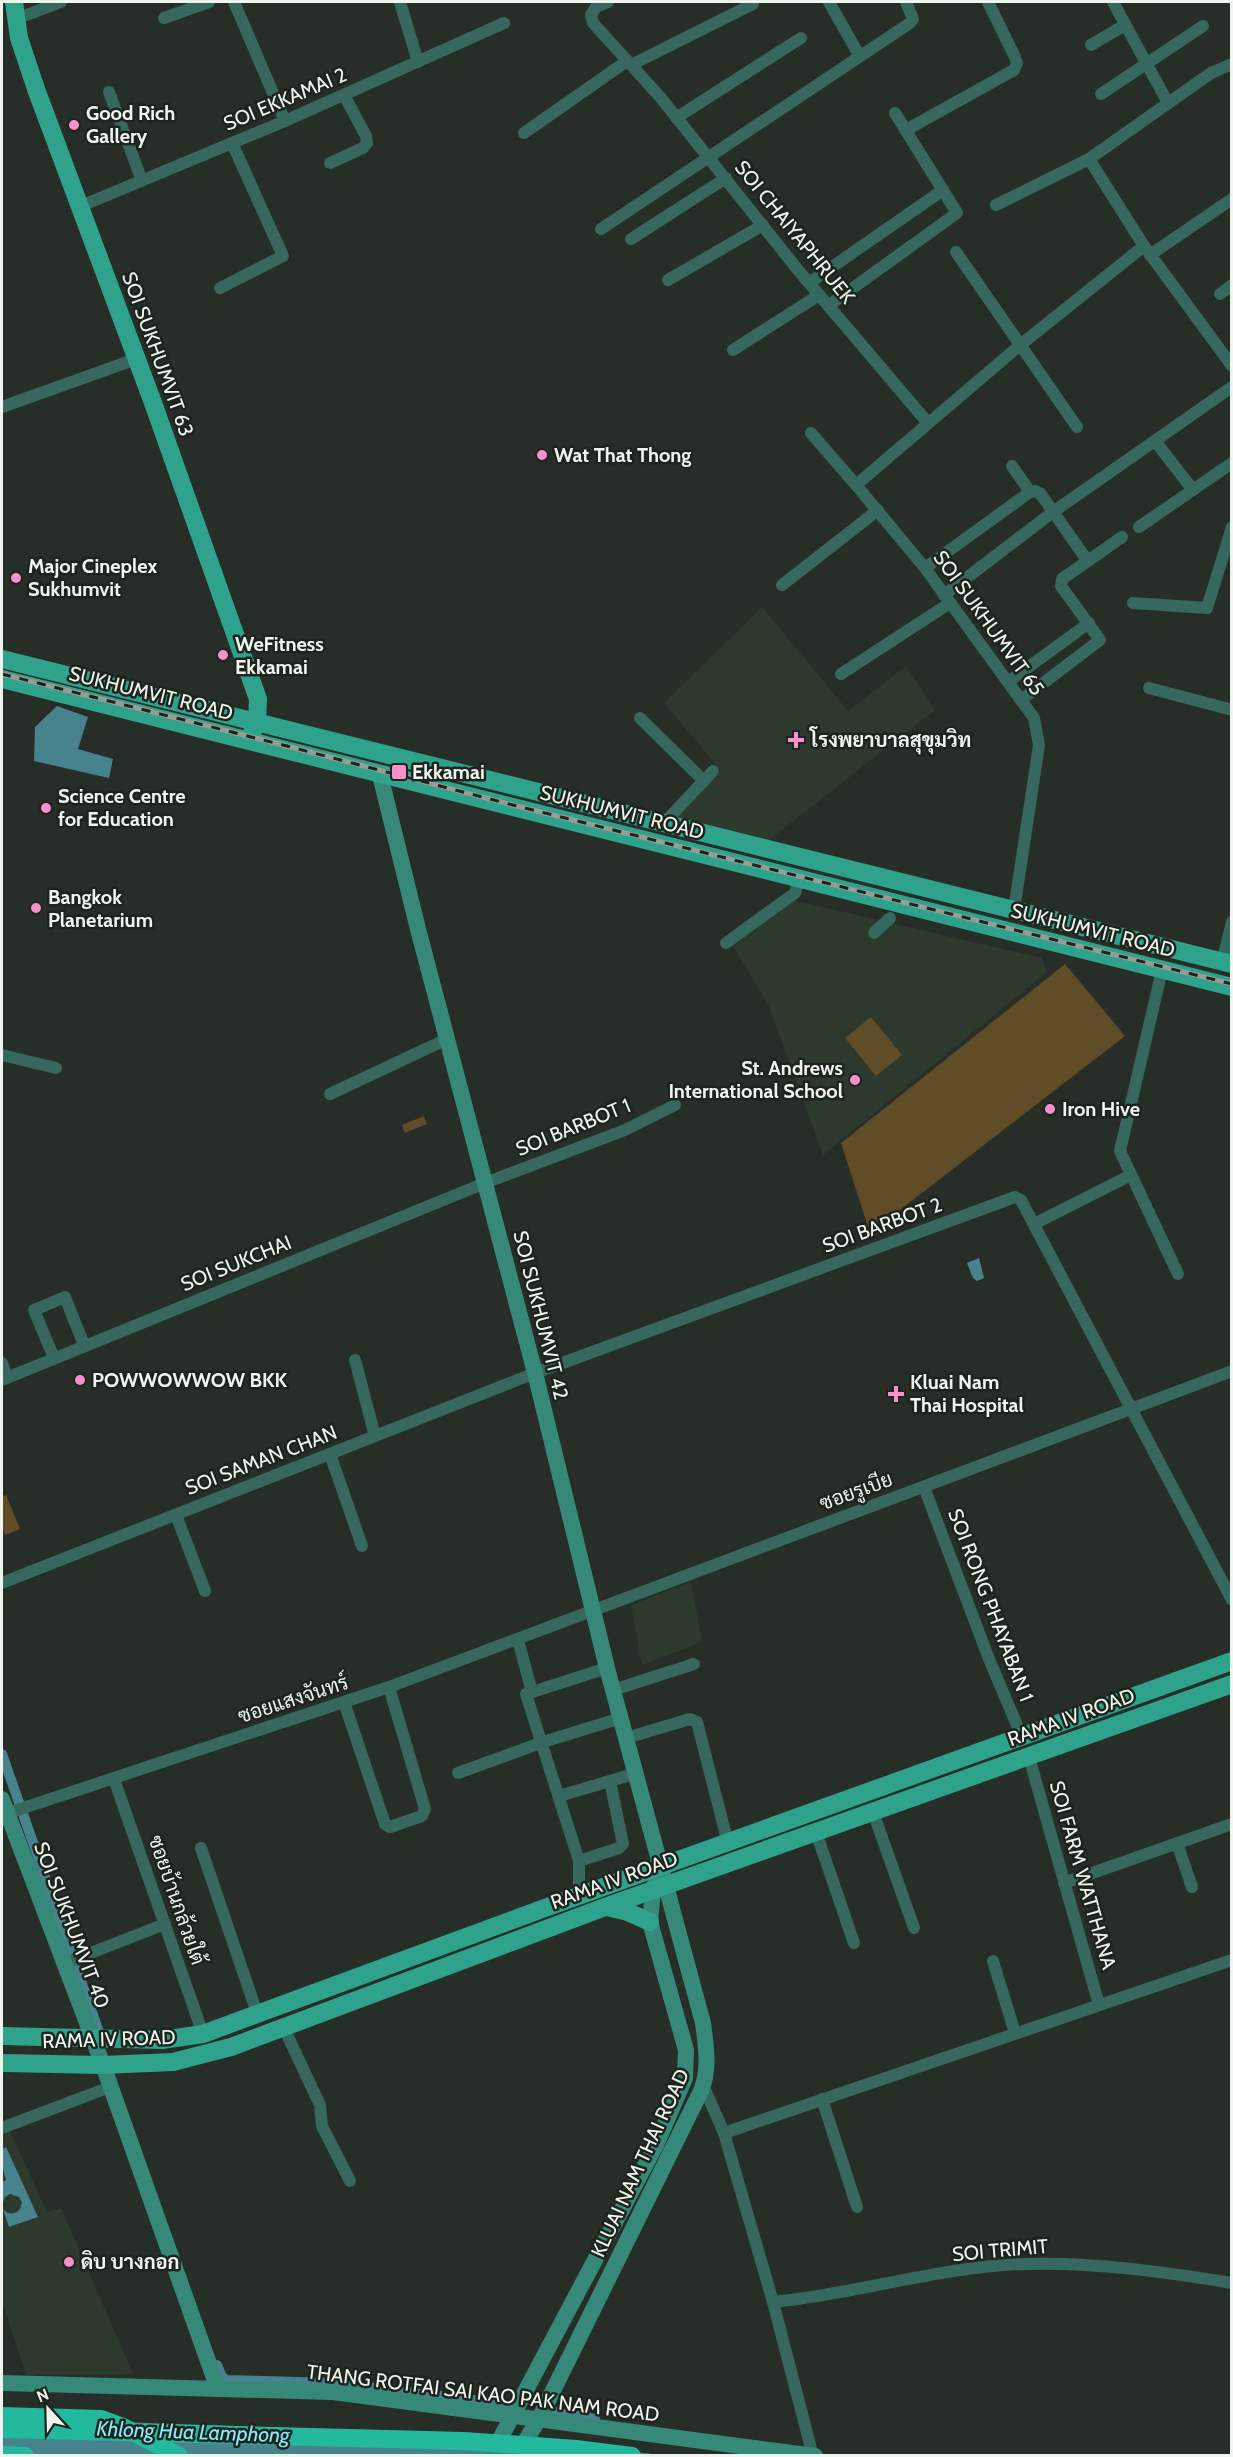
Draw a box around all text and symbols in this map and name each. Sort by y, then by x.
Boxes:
street label: SOI EKKAMAI 2 [220,62,350,136]
place label: Good Rich Gallery [86,101,175,148]
marker: Good Rich Gallery [67,118,81,132]
street label: SOI CHAIYAPHRUEK [730,156,861,309]
street label: SOI SUKHUMVIT 63 [117,269,199,439]
place label: Wat That Thong [554,443,691,467]
marker: Wat That Thong [535,448,549,462]
street label: SOI SUKHUMVIT 65 [928,546,1050,700]
place label: Major Cineplex Sukhumvit [28,554,157,601]
marker: Major Cineplex Sukhumvit [9,571,23,585]
place label: WeFitness Ekkamai [235,632,324,679]
marker: WeFitness Ekkamai [216,648,230,662]
street label: SUKHUMVIT ROAD [66,661,236,725]
place label: โรงพยาบาลสุขุมวิท [809,726,971,755]
marker: โรงพยาบาลสุขุมวิท [787,731,805,749]
place label: Ekkamai [412,760,485,784]
marker: Ekkamai [390,763,408,781]
street label: SUKHUMVIT ROAD [537,780,707,844]
place label: Science Centre for Education [58,784,185,831]
marker: Science Centre for Education [39,801,53,815]
place label: Bangkok Planetarium [48,885,153,932]
street label: SUKHUMVIT ROAD [1008,898,1178,962]
marker: Bangkok Planetarium [29,901,43,915]
place label: St. Andrews International School [668,1056,843,1103]
marker: St. Andrews International School [848,1073,862,1087]
street label: SOI BARBOT 1 [512,1093,634,1161]
place label: Iron Hive [1062,1097,1140,1121]
marker: Iron Hive [1043,1102,1057,1116]
street label: SOI BARBOT 2 [819,1192,945,1258]
street label: SOI SUKHUMVIT 42 [508,1228,574,1402]
street label: SOI SUKCHAI [177,1230,295,1296]
place label: POWWOWWOW BKK [92,1368,288,1392]
place label: Kluai Nam Thai Hospital [910,1370,1024,1417]
marker: POWWOWWOW BKK [73,1373,87,1387]
marker: Kluai Nam Thai Hospital [887,1385,905,1403]
street label: SOI SAMAN CHAN [182,1420,340,1500]
street label: ซอยรูเบีย [816,1466,897,1518]
street label: SOI RONG PHAYABAN 1 [943,1505,1039,1705]
street label: ซอยแสงจันทร์ [234,1668,351,1728]
street label: RAMA IV ROAD [1004,1683,1138,1751]
street label: SOI FARM WATTHANA [1045,1778,1122,1973]
street label: ซอยบ้านกล้วยใต้ [144,1832,212,1969]
street label: SOI SUKHUMVIT 40 [29,1838,115,2012]
street label: RAMA IV ROAD [547,1846,681,1914]
street label: RAMA IV ROAD [42,2025,176,2053]
street label: KLUAI NAM THAI ROAD [586,2065,694,2261]
street label: SOI TRIMIT [951,2234,1049,2266]
place label: ดิบ บางกอก [81,2250,180,2274]
marker: ดิบ บางกอก [62,2255,76,2269]
street label: THANG ROTFAI SAI KAO PAK NAM ROAD [305,2359,661,2427]
north arrow [18,2379,78,2439]
text: N [34,2385,51,2406]
water label: Khlong Hua Lamphong [96,2416,291,2447]

